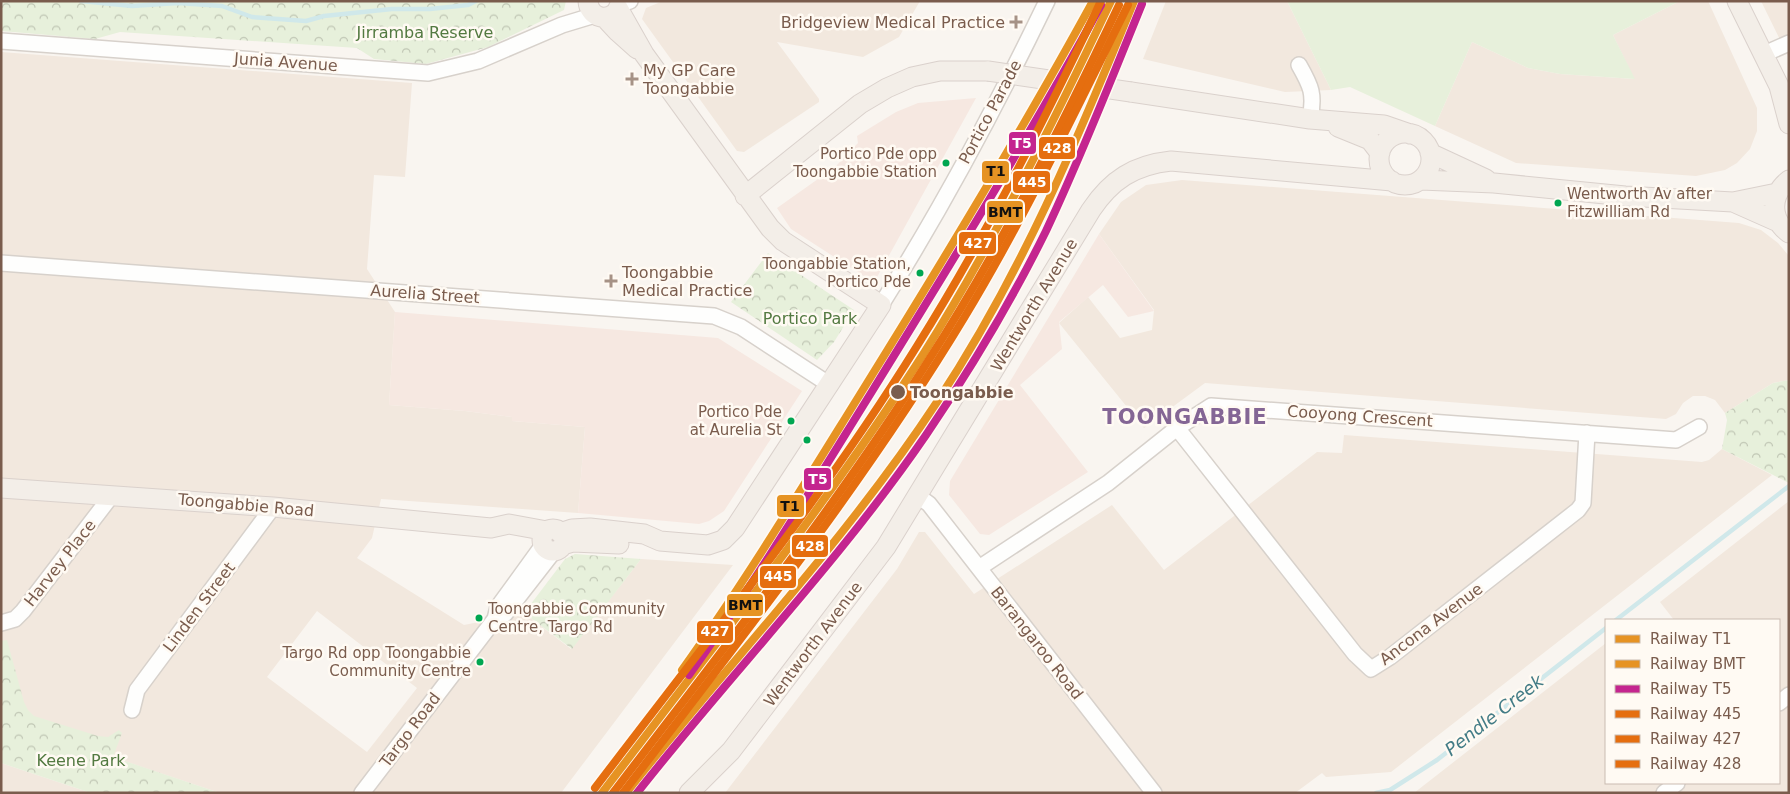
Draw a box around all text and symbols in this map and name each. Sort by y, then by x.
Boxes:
place label: Bridgeview Medical Practice [781,13,1005,32]
marker: Bridgeview Medical Practice [1009,15,1023,29]
park label: Jirramba Reserve [356,23,493,42]
street label: Junia Avenue [233,49,338,75]
street label: Portico Parade [955,57,1025,167]
place label: My GP Care Toongabbie [642,61,736,98]
marker: My GP Care Toongabbie [625,72,639,86]
line badge: T5 [1008,131,1037,155]
text: T5 [1012,135,1032,151]
line badge: 428 [1038,136,1076,160]
text: 428 [1042,140,1072,156]
place label: Portico Pde opp Toongabbie Station [792,145,937,181]
marker: Portico Pde opp Toongabbie Station [941,158,951,168]
line badge: T1 [981,160,1010,184]
text: T1 [986,163,1006,179]
line badge: 445 [1012,170,1051,194]
text: 445 [1017,174,1047,190]
place label: Wentworth Av after Fitzwilliam Rd [1567,185,1713,221]
marker: Wentworth Av after Fitzwilliam Rd [1553,198,1563,208]
line badge: BMT [986,200,1024,224]
text: BMT [988,204,1023,220]
line badge: 427 [958,231,997,255]
text: 427 [963,235,993,251]
street label: Wentworth Avenue [987,235,1081,375]
place label: Toongabbie Station, Portico Pde [762,255,911,291]
place label: Toongabbie Medical Practice [621,263,752,300]
marker: Toongabbie Station, Portico Pde [915,268,925,278]
marker: Toongabbie Medical Practice [604,274,618,288]
street label: Aurelia Street [370,281,480,307]
park label: Portico Park [763,309,858,328]
marker: Toongabbie [889,383,907,401]
place label: Toongabbie [910,383,1014,402]
street label: Cooyong Crescent [1286,401,1434,431]
place label: Portico Pde at Aurelia St [690,403,782,439]
district label: TOONGABBIE [1102,405,1268,429]
marker: Portico Pde at Aurelia St [786,416,796,426]
unlabelled marker [802,435,812,445]
line badge: T5 [803,467,832,491]
text: T5 [808,471,828,487]
street label: Toongabbie Road [176,489,315,520]
line badge: T1 [776,494,805,518]
text: T1 [780,498,800,514]
street label: Harvey Place [20,516,100,610]
line badge: 428 [791,534,829,558]
text: 428 [795,538,825,554]
street label: Linden Street [159,558,239,656]
line badge: 445 [759,565,797,589]
text: 445 [763,568,793,584]
street label: Wentworth Avenue [760,578,866,710]
street label: Ancona Avenue [1376,579,1486,669]
street label: Barangaroo Road [987,583,1087,703]
line badge: BMT [726,593,764,617]
text: BMT [728,597,763,613]
place label: Toongabbie Community Centre, Targo Rd [487,600,665,636]
marker: Toongabbie Community Centre, Targo Rd [474,613,484,623]
legend [1605,619,1780,784]
line badge: 427 [696,620,734,644]
text: 427 [700,623,730,639]
text: Railway T1 [1650,630,1731,648]
place label: Targo Rd opp Toongabbie Community Centre [281,644,471,680]
text: Railway BMT [1650,655,1746,673]
marker: Targo Rd opp Toongabbie Community Centre [475,657,485,667]
water label: Pendle Creek [1441,669,1549,760]
text: Railway T5 [1650,680,1731,698]
street label: Targo Road [375,689,444,772]
text: Railway 445 [1650,705,1741,723]
text: Railway 427 [1650,730,1741,748]
park label: Keene Park [36,751,126,770]
text: Railway 428 [1650,755,1741,773]

